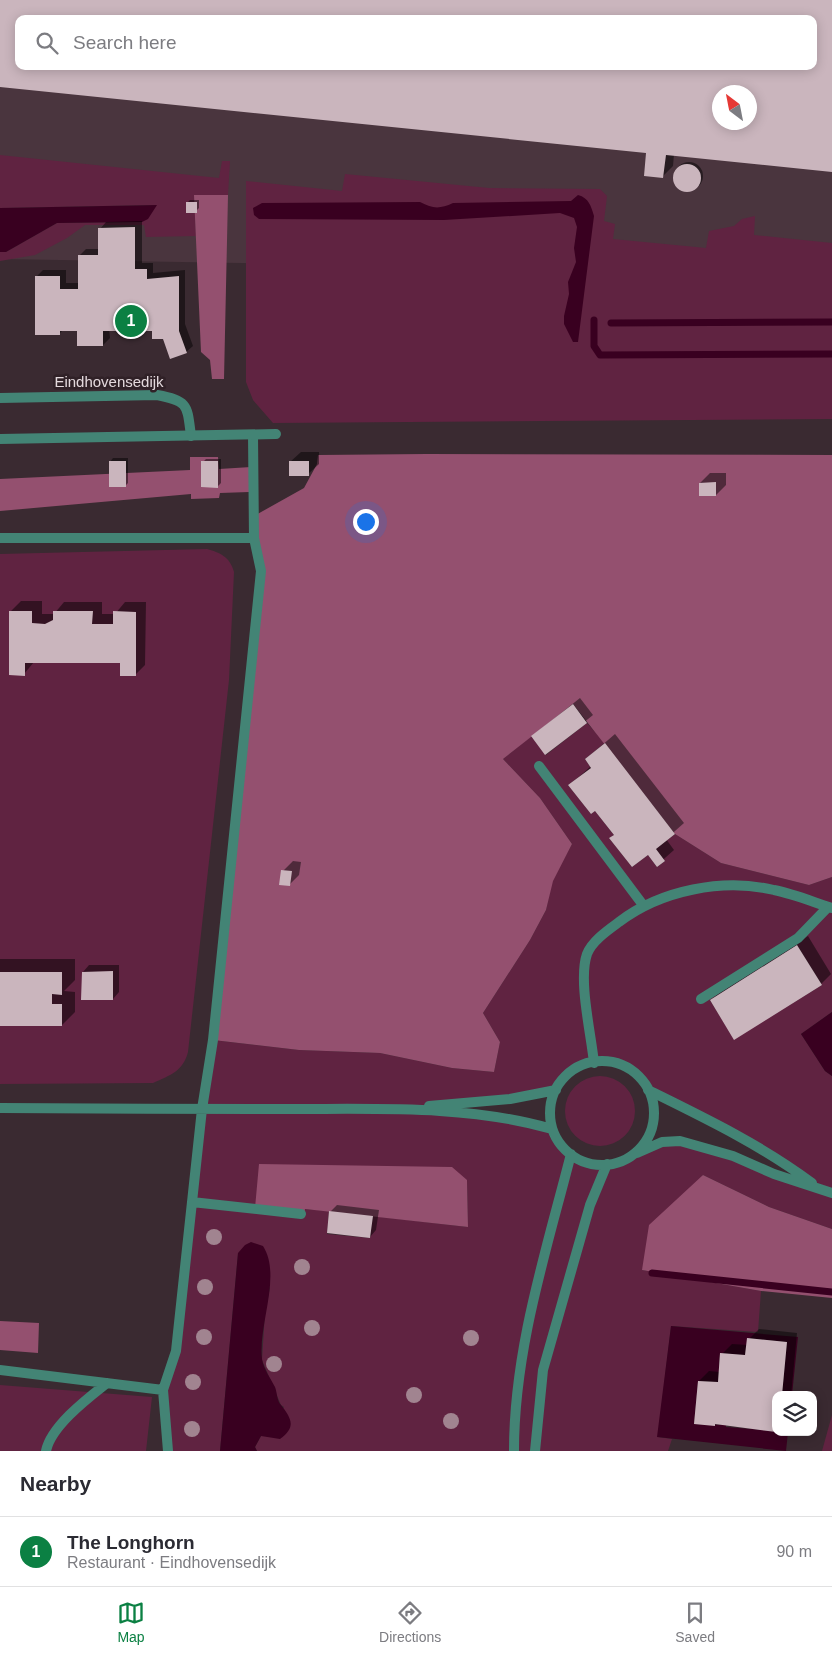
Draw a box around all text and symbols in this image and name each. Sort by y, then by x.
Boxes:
search box [15,15,817,70]
icon: search [33,29,61,57]
text: Search here [73,32,177,53]
north arrow [712,85,757,130]
pin: 1 [115,302,147,340]
street label: Eindhovensedijk [54,373,164,390]
your location [353,509,379,535]
map controls [772,1391,817,1436]
button: layers [772,1391,817,1436]
text: Nearby [20,1472,91,1495]
text: The Longhorn [67,1532,195,1553]
text: 1 [32,1543,40,1560]
text: 90 m [776,1543,812,1560]
text: Restaurant · Eindhovensedijk [67,1554,276,1571]
tab: Map [117,1599,145,1645]
tab: Directions [379,1599,441,1645]
tab: Saved [675,1599,715,1645]

